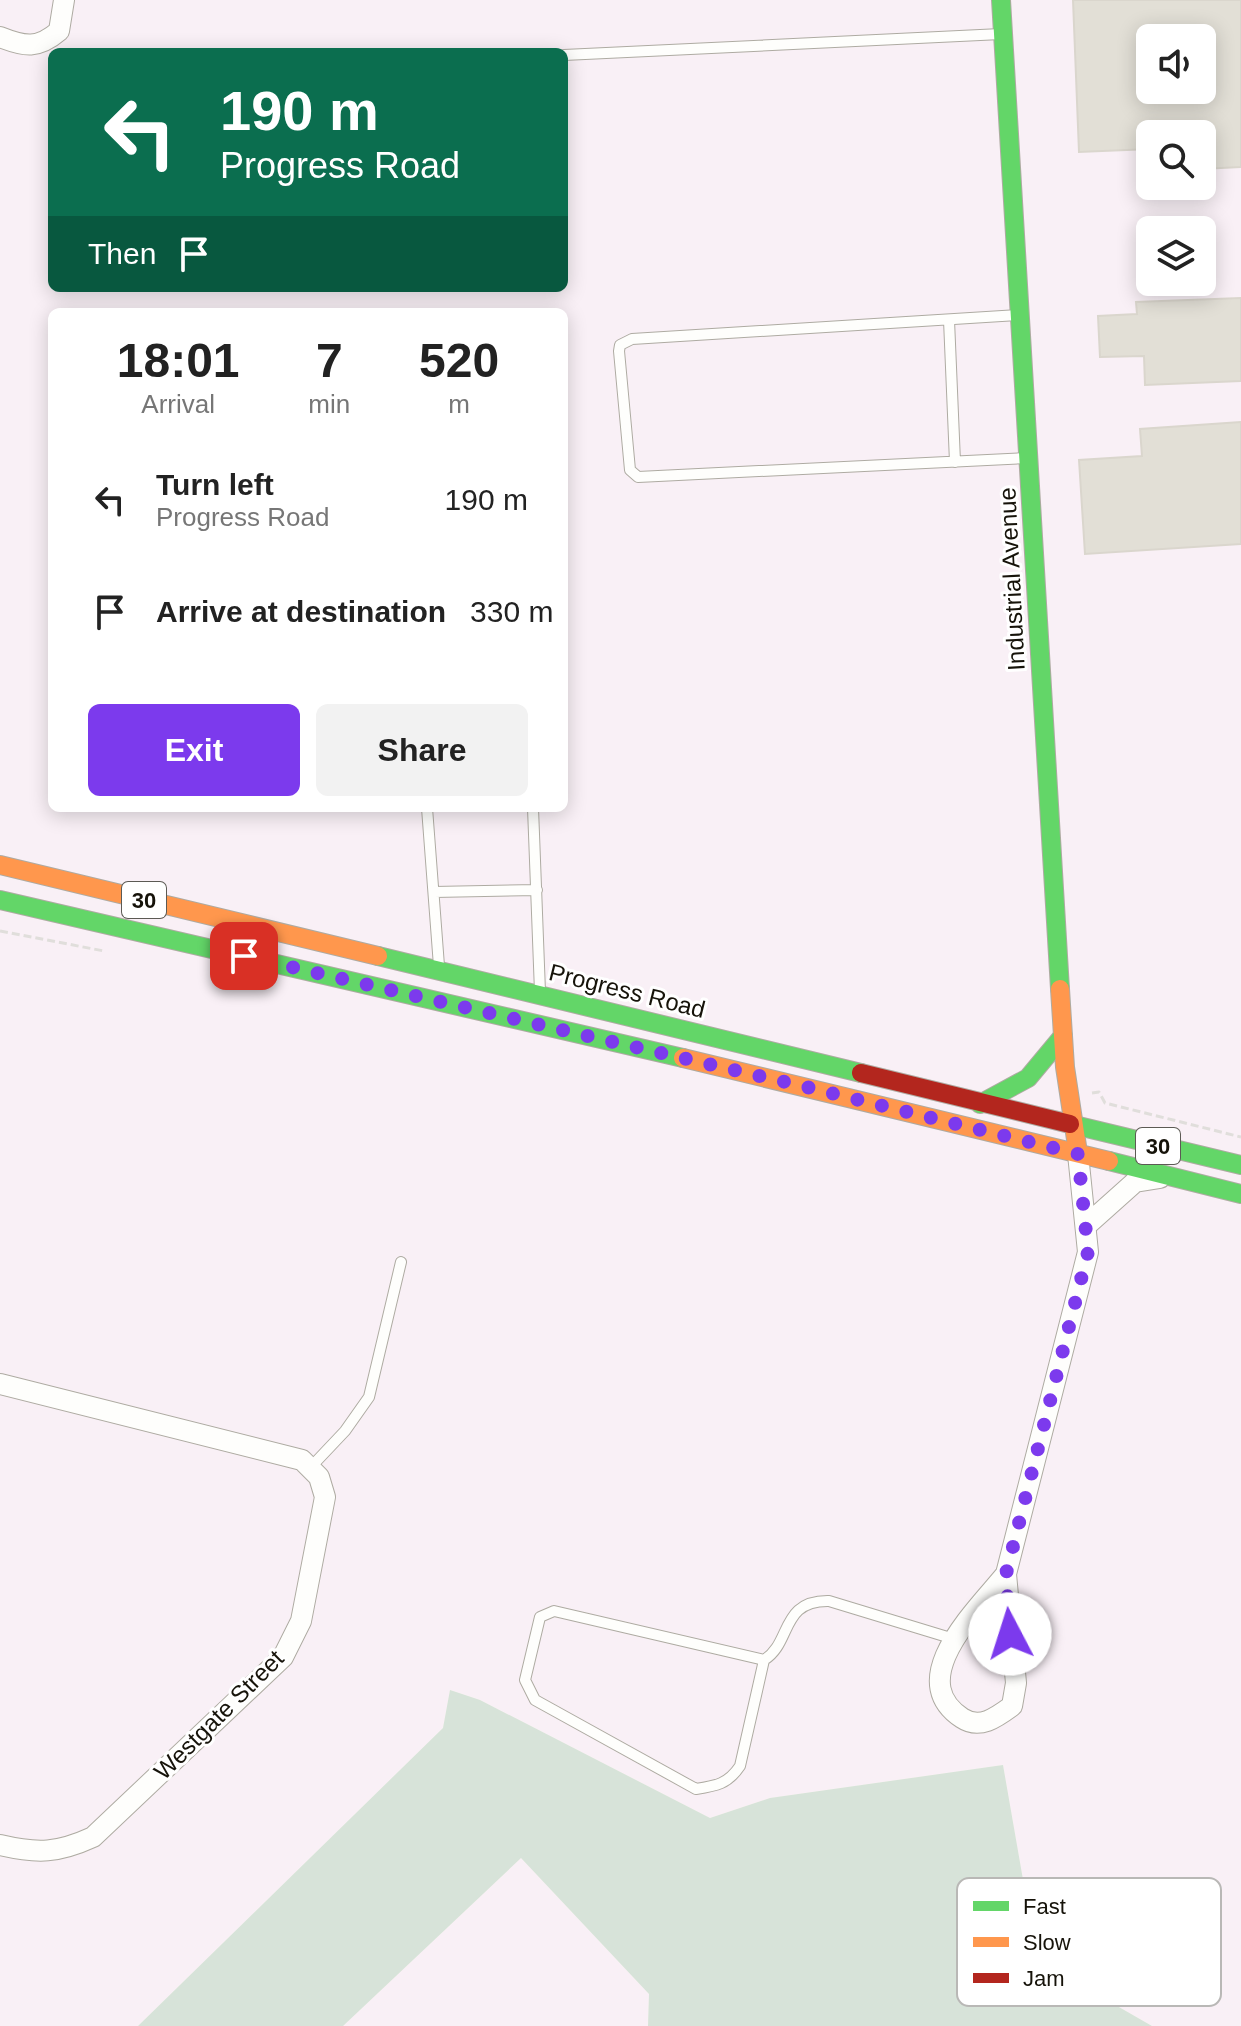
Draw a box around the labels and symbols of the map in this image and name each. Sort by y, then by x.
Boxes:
street label: Industrial Avenue [993,487,1030,671]
road number: 30 [122,882,166,918]
pin [210,922,278,990]
street label: Progress Road [546,958,708,1023]
road number: 30 [1136,1128,1180,1164]
position arrow [968,1592,1052,1676]
street label: Westgate Street [148,1644,289,1785]
legend [957,1878,1221,2006]
text: Fast [1023,1894,1066,1919]
text: Slow [1023,1930,1071,1955]
text: Jam [1023,1966,1065,1991]

